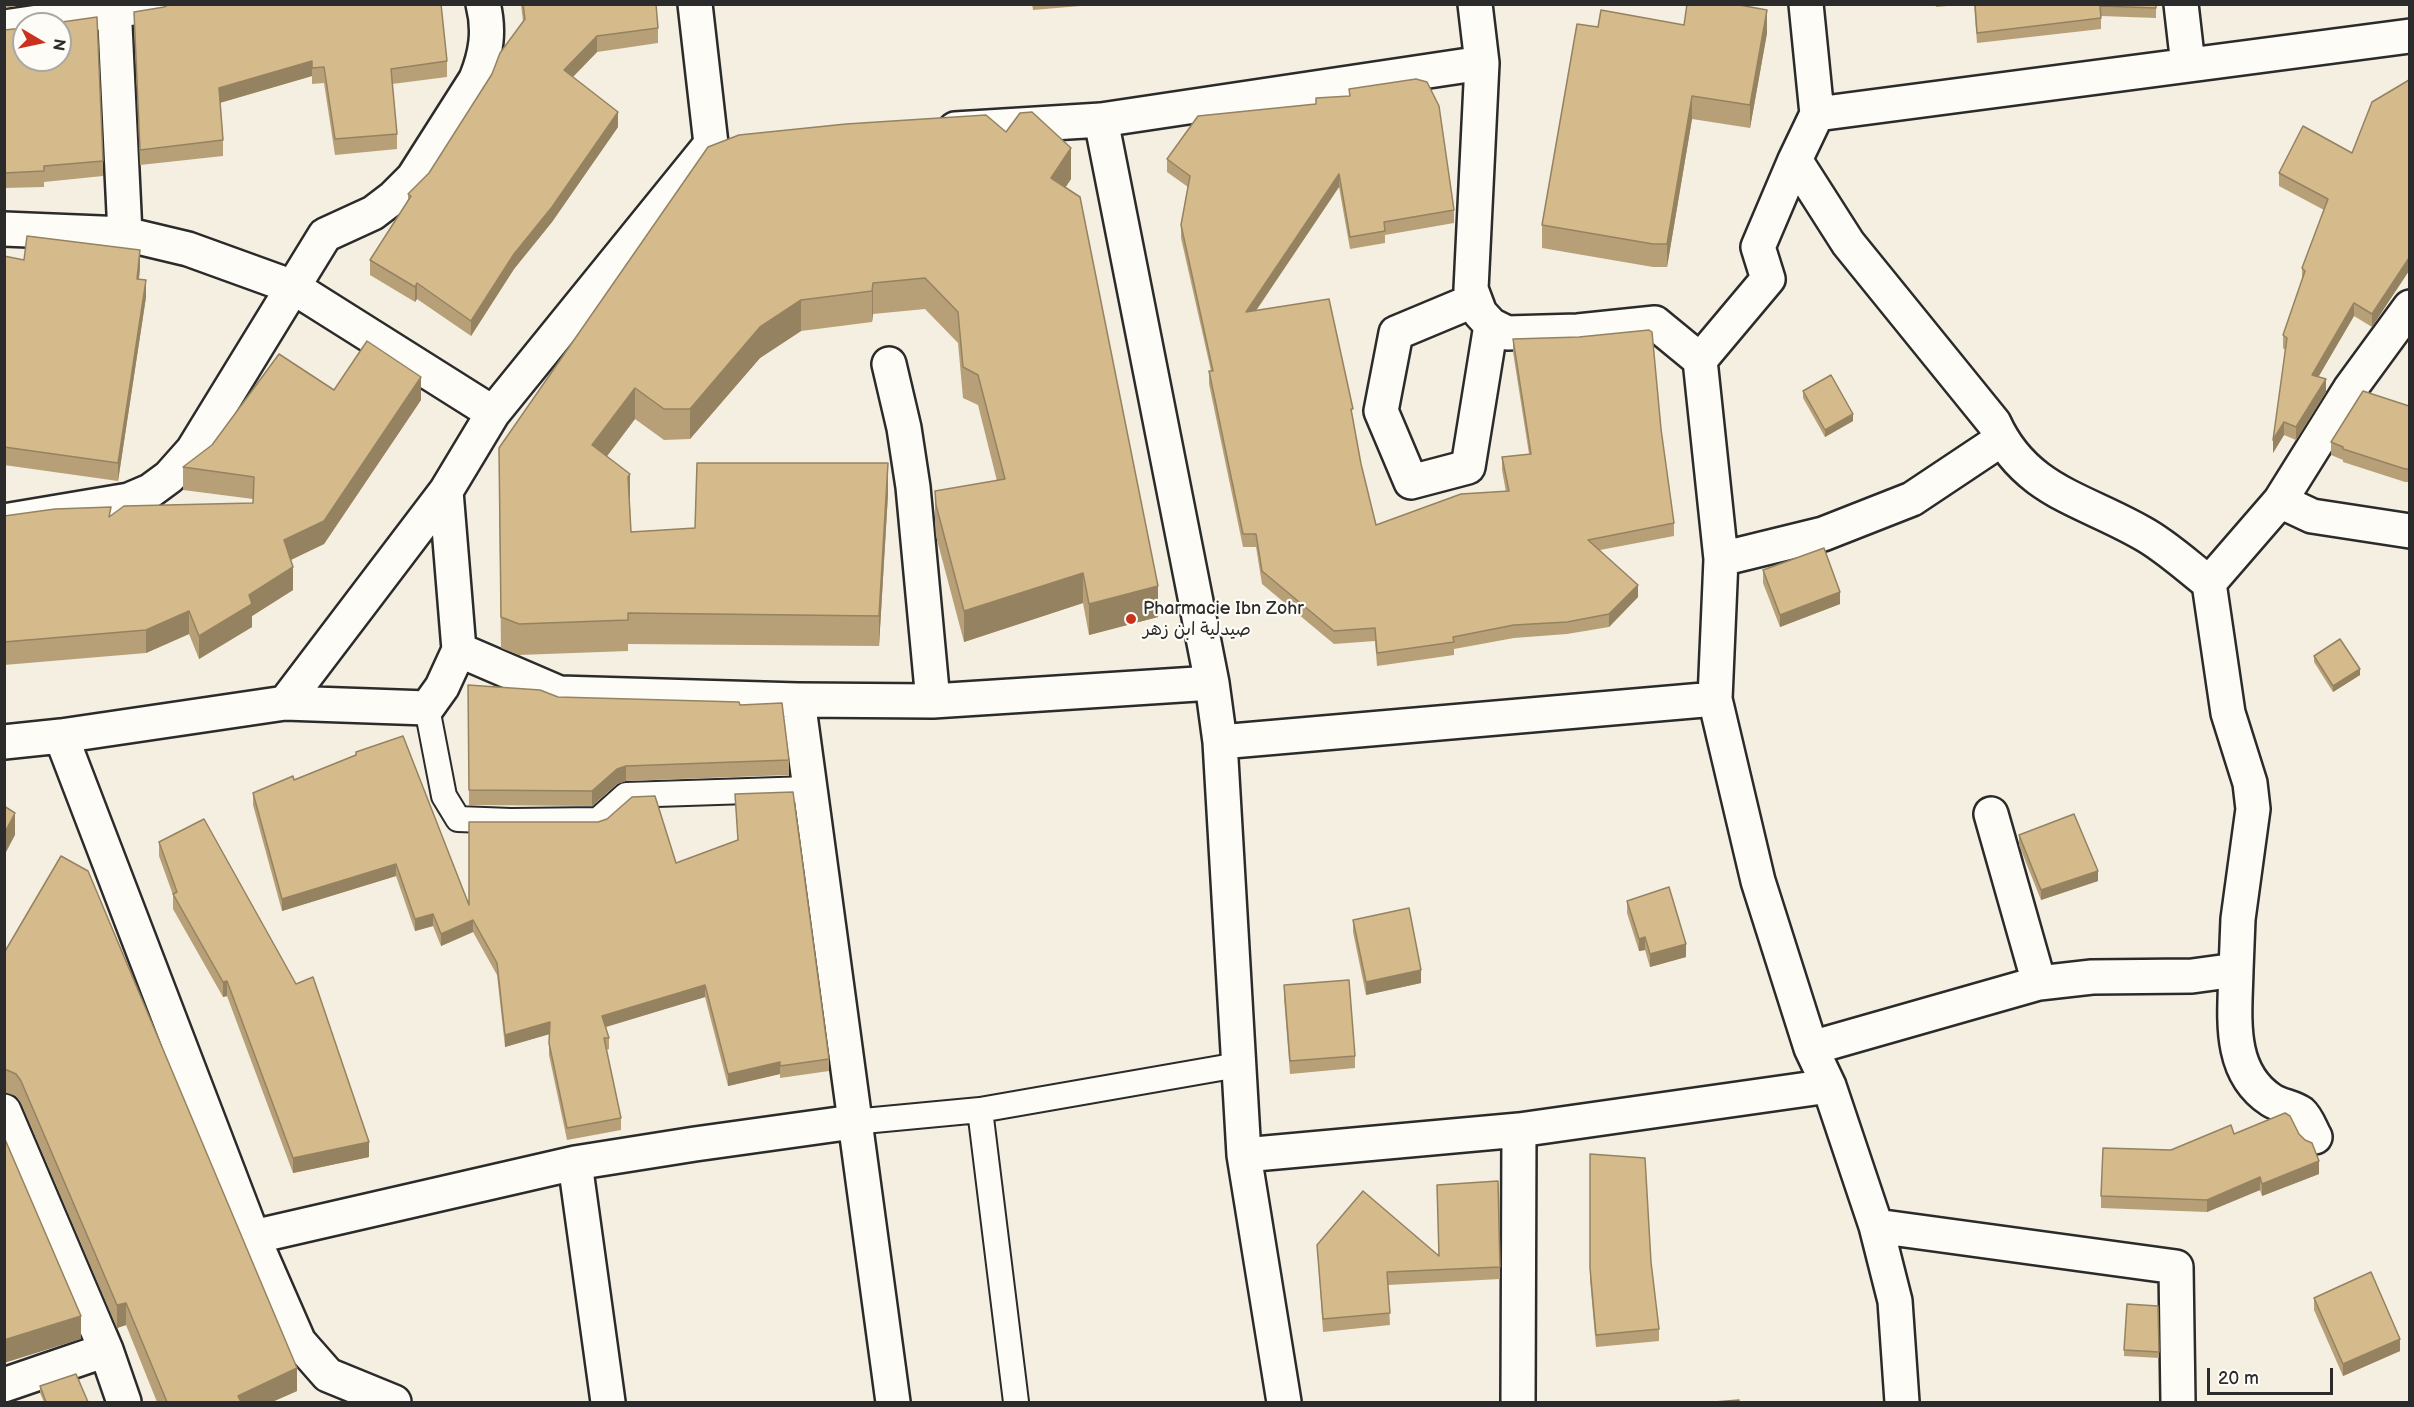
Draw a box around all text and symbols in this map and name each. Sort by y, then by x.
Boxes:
north arrow [12,12,72,72]
text: N [48,37,69,52]
place label: Pharmacie Ibn Zohr صيدلية ابن زهر [1143,598,1304,640]
marker: Pharmacie Ibn Zohr صيدلية ابن زهر [1124,612,1138,626]
scale bar [2210,1356,2336,1394]
text: 20 m [2218,1368,2259,1389]

